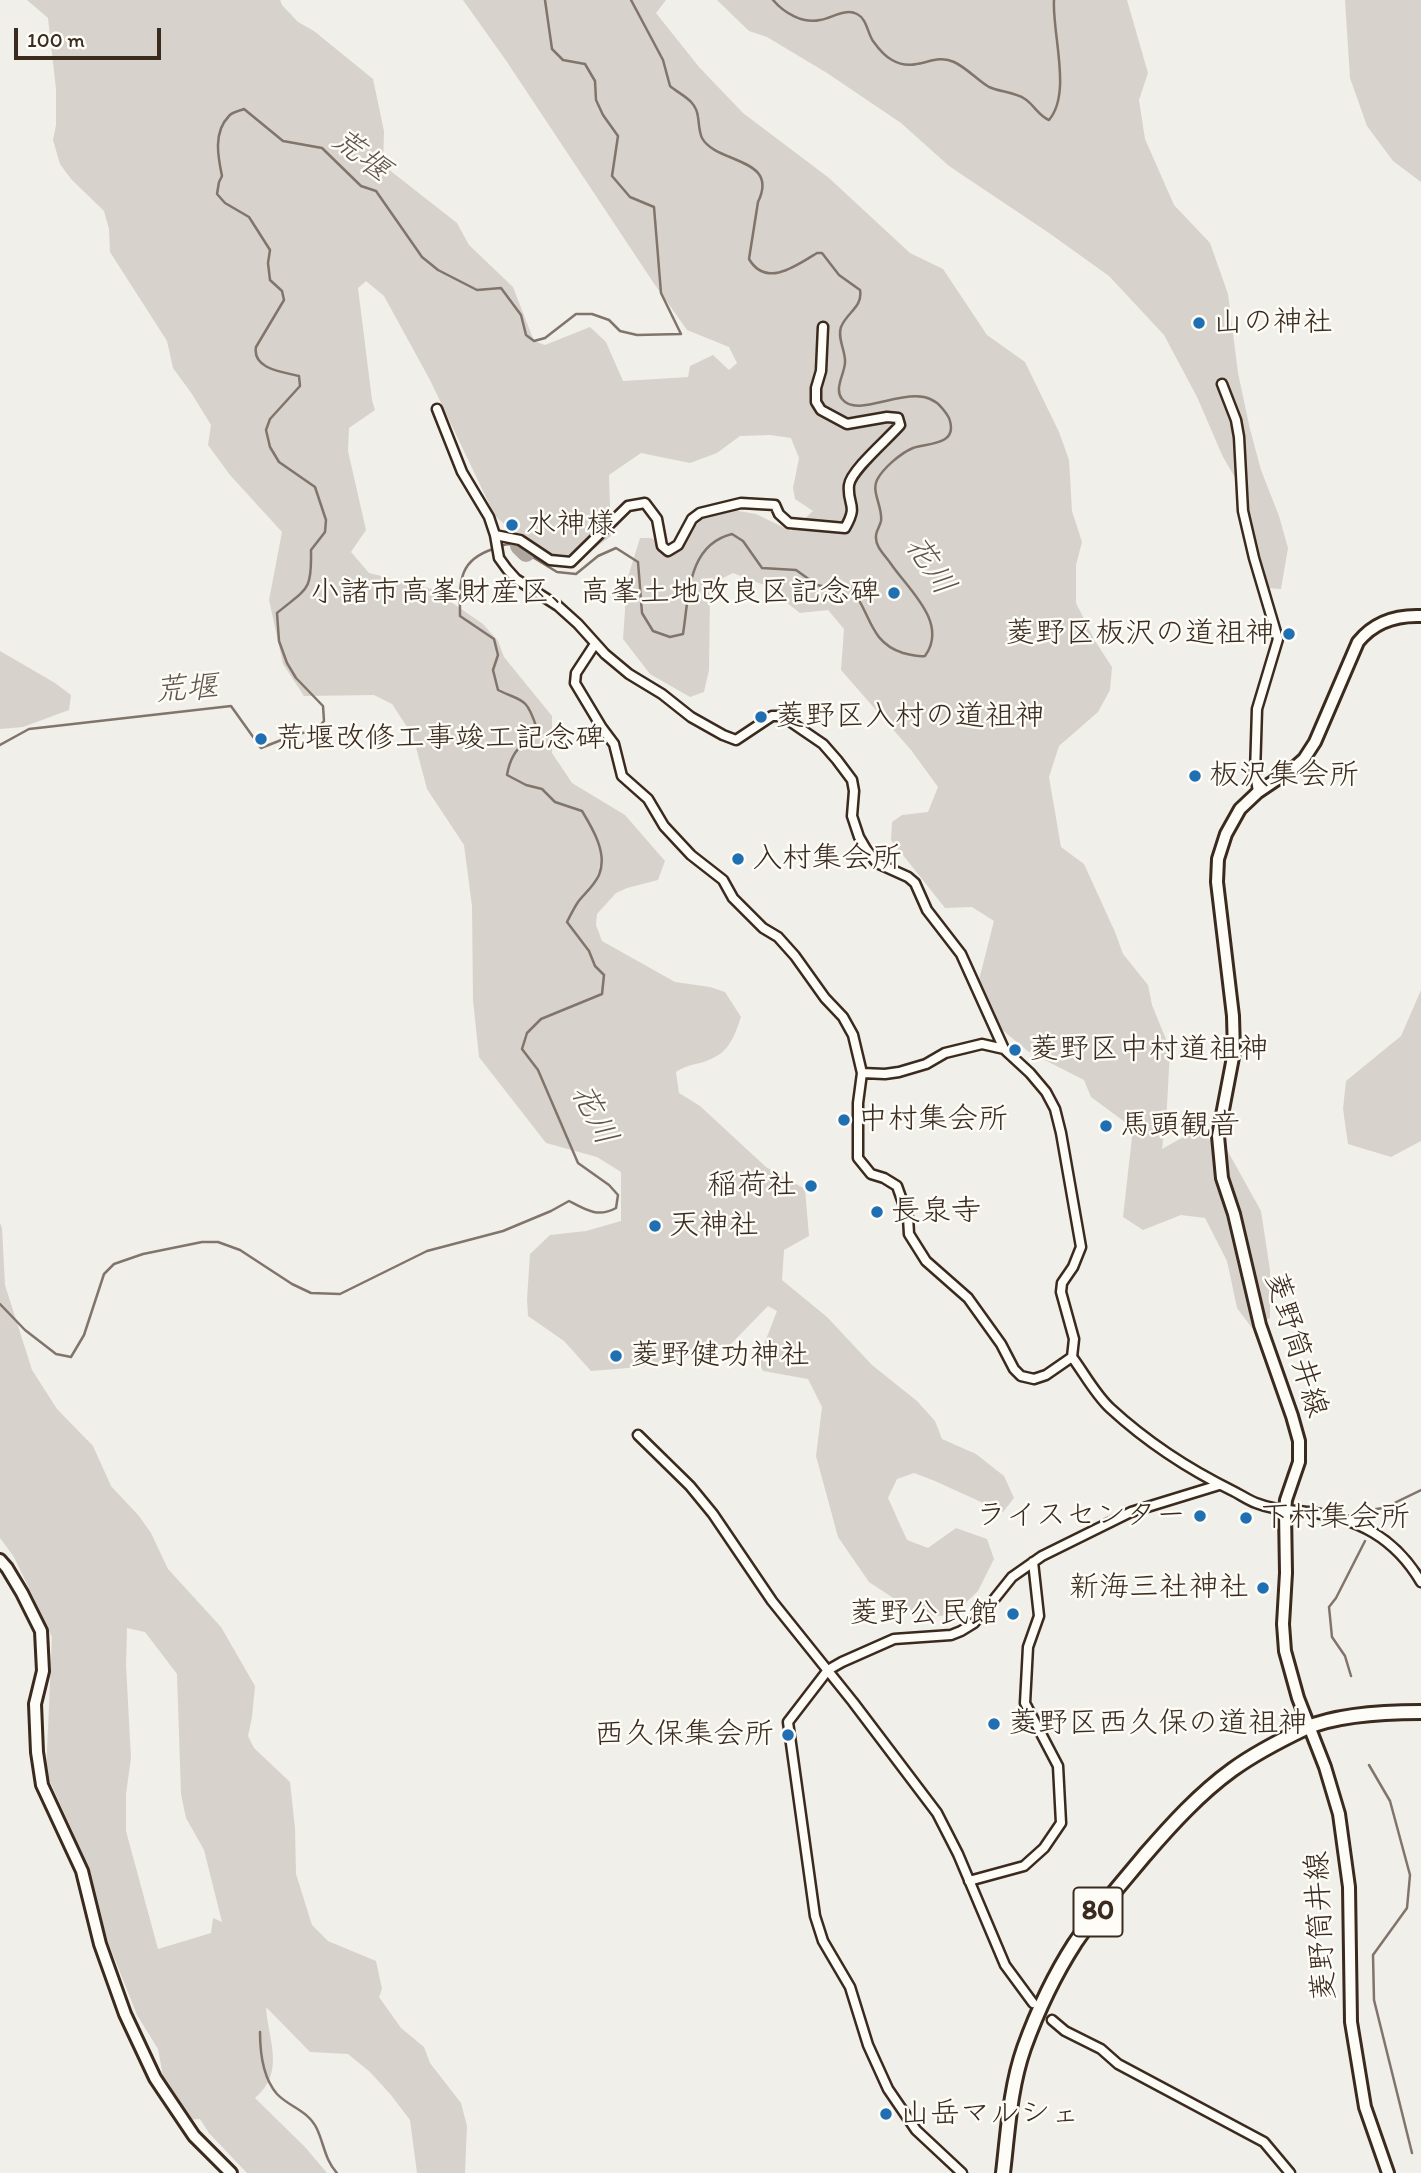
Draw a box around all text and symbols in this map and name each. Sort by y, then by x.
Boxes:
scale bar [18,14,164,58]
text: 100 m [27,27,85,52]
water label: 荒堰 [323,121,397,191]
place label: 山の神社 [1213,305,1333,341]
marker: 山の神社 [1191,315,1207,331]
place label: 水神様 [526,507,616,543]
marker: 水神様 [504,517,520,533]
water label: 花川 [895,529,963,603]
place label: 小諸市高峯財産区、高峯土地改良区記念碑 [310,575,880,611]
marker: 小諸市高峯財産区、高峯土地改良区記念碑 [886,585,902,601]
place label: 菱野区板沢の道祖神 [1005,616,1275,652]
marker: 菱野区板沢の道祖神 [1281,626,1297,642]
water label: 荒堰 [153,669,219,711]
place label: 菱野区入村の道祖神 [775,699,1045,735]
marker: 菱野区入村の道祖神 [753,709,769,725]
place label: 荒堰改修工事竣工記念碑 [275,721,605,757]
marker: 荒堰改修工事竣工記念碑 [253,731,269,747]
place label: 板沢集会所 [1209,758,1359,794]
marker: 板沢集会所 [1187,768,1203,784]
place label: 入村集会所 [752,841,902,877]
marker: 入村集会所 [730,851,746,867]
place label: 菱野区中村道祖神 [1029,1032,1269,1068]
marker: 菱野区中村道祖神 [1007,1042,1023,1058]
water label: 花川 [561,1078,625,1152]
place label: 中村集会所 [858,1102,1008,1138]
place label: 馬頭観音 [1120,1108,1240,1144]
marker: 中村集会所 [836,1112,852,1128]
marker: 馬頭観音 [1098,1118,1114,1134]
place label: 稲荷社 [707,1168,797,1204]
marker: 稲荷社 [803,1178,819,1194]
place label: 長泉寺 [891,1194,981,1230]
marker: 長泉寺 [869,1204,885,1220]
place label: 天神社 [669,1208,759,1244]
marker: 天神社 [647,1218,663,1234]
street label: 菱野筒井線 [1256,1268,1334,1422]
place label: 菱野健功神社 [630,1338,810,1374]
marker: 菱野健功神社 [608,1348,624,1364]
place label: ライスセンター [976,1498,1186,1534]
place label: 下村集会所 [1260,1500,1410,1536]
marker: ライスセンター [1192,1508,1208,1524]
marker: 下村集会所 [1238,1510,1254,1526]
place label: 新海三社神社 [1069,1570,1249,1606]
marker: 新海三社神社 [1255,1580,1271,1596]
place label: 菱野公民館 [849,1596,999,1632]
marker: 菱野公民館 [1005,1606,1021,1622]
place label: 菱野区西久保の道祖神 [1008,1706,1308,1742]
marker: 菱野区西久保の道祖神 [986,1716,1002,1732]
place label: 西久保集会所 [594,1717,774,1753]
marker: 西久保集会所 [780,1727,796,1743]
street label: 菱野筒井線 [1300,1850,1344,2002]
road number: 80 [1074,1888,1122,1937]
place label: 山岳マルシェ [900,2096,1080,2132]
marker: 山岳マルシェ [878,2106,894,2122]

